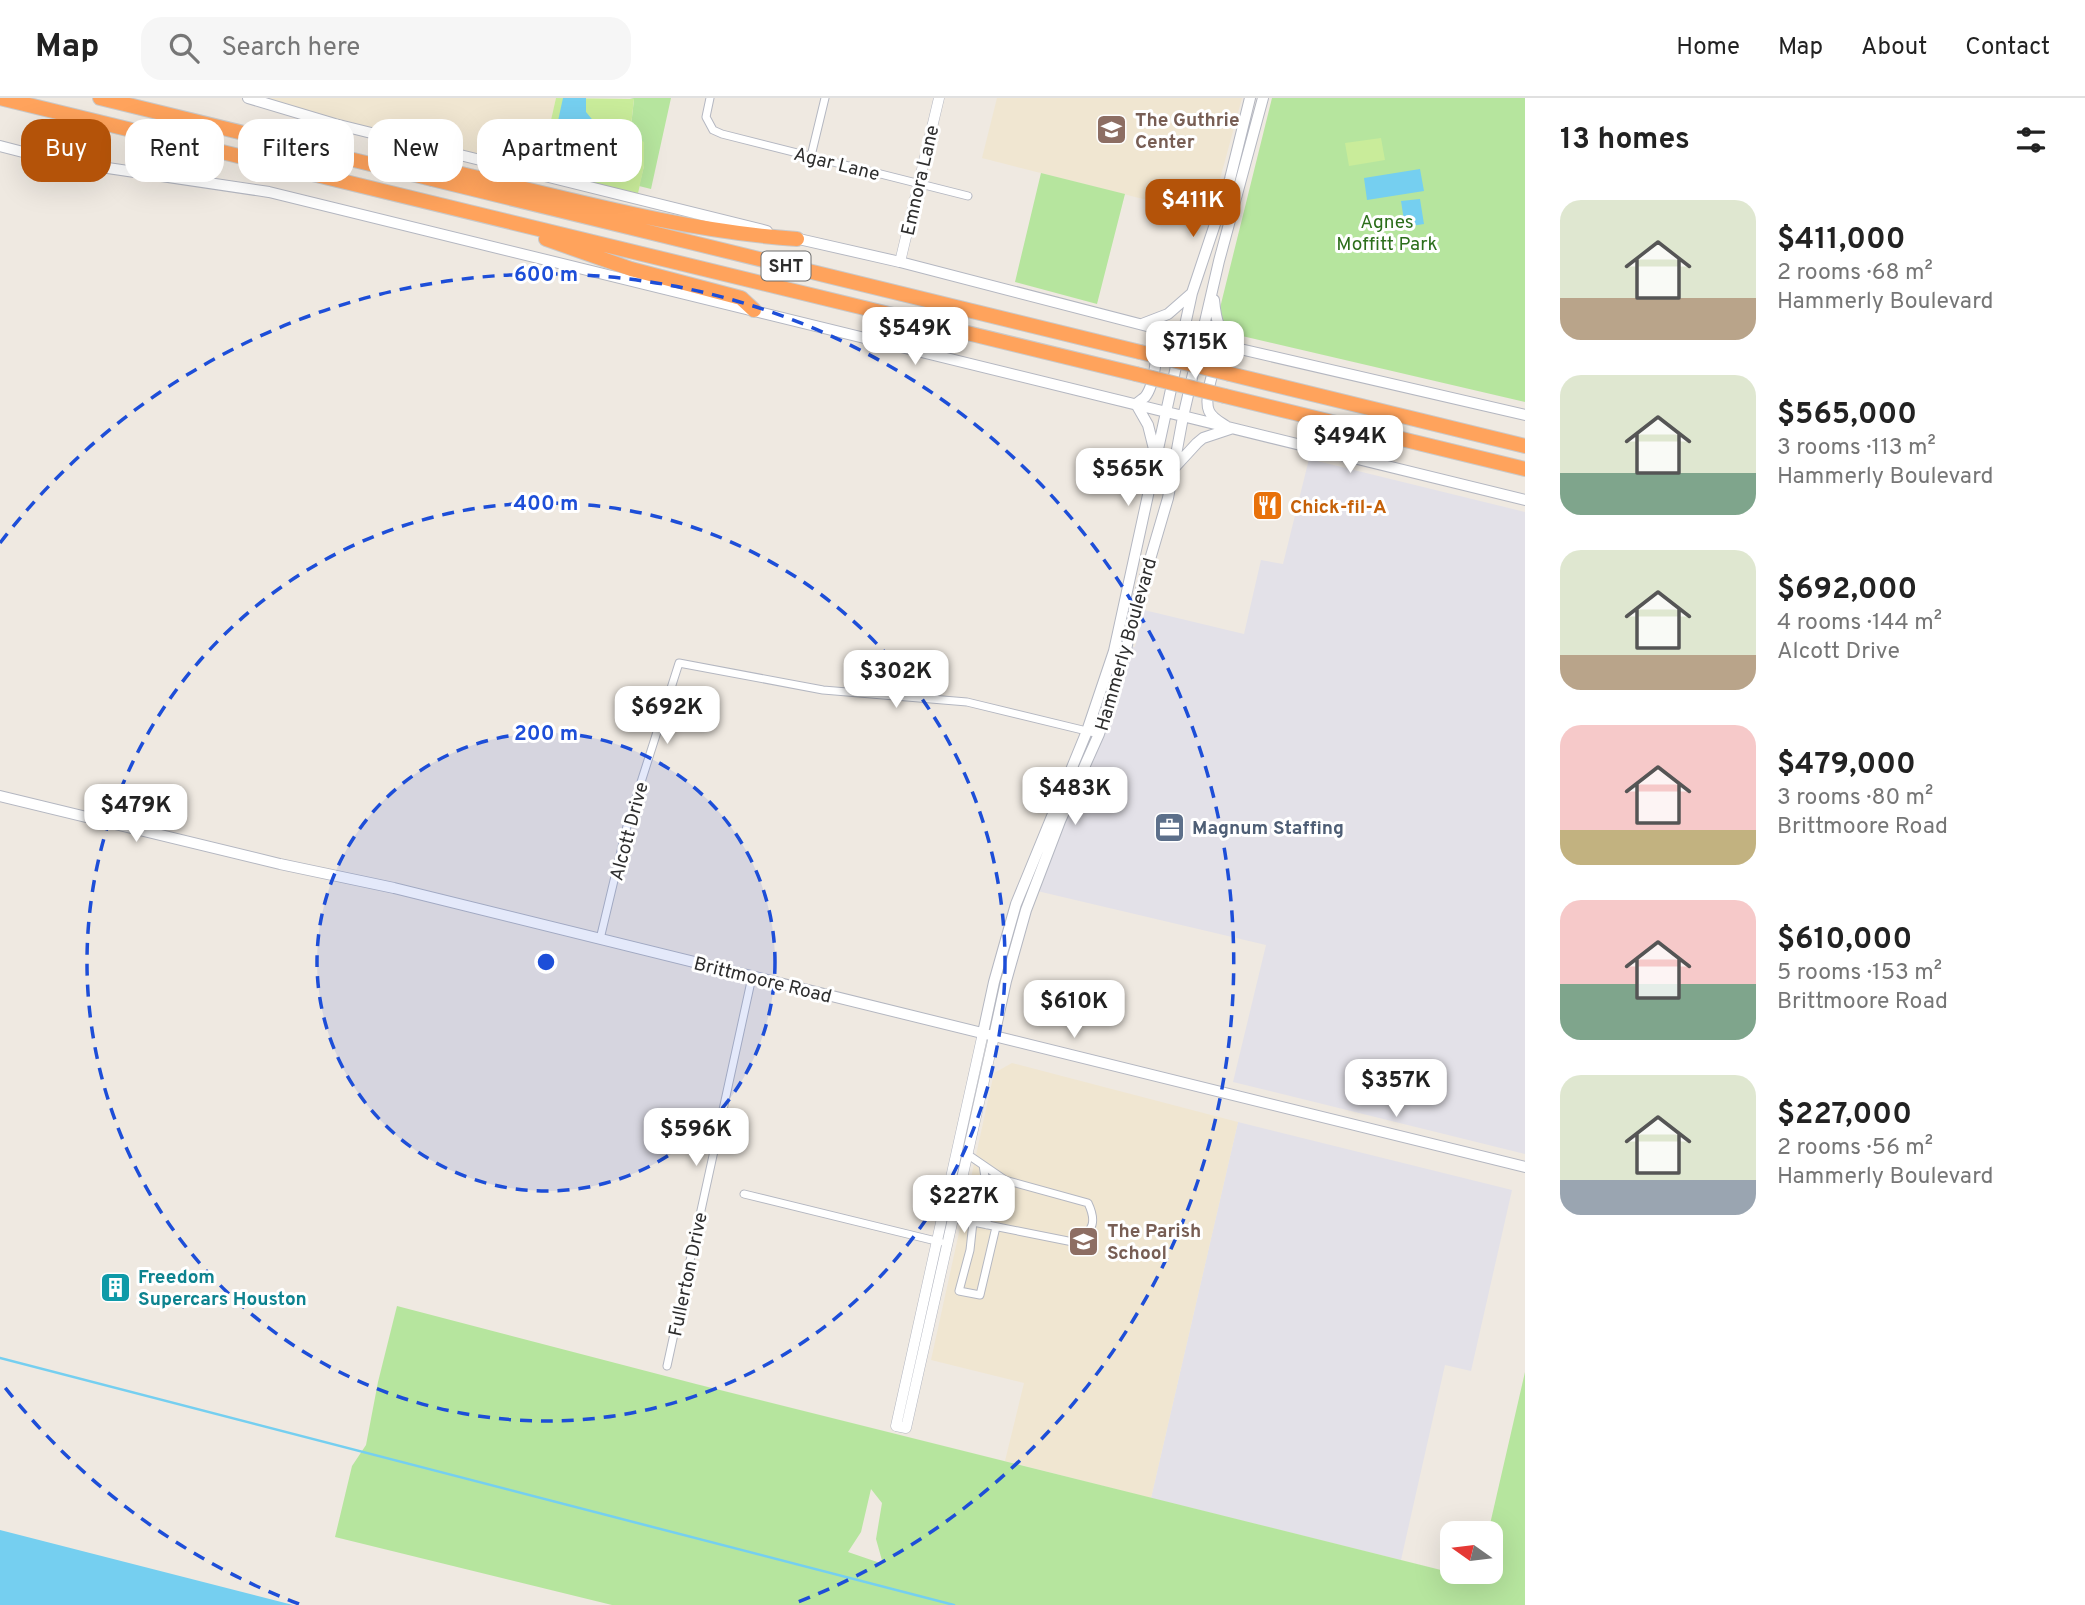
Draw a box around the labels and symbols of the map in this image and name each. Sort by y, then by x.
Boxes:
place label: The Guthrie Center [1135,109,1240,155]
school or university icon: The Guthrie Center [1095,113,1129,147]
street label: Emnora Lane [897,123,945,238]
street label: Agar Lane [791,143,882,187]
pin: $411K [1144,180,1242,239]
park label: Agnes Moffitt Park [1336,211,1438,257]
road number: SHT [762,252,810,280]
text: 600 m [514,262,578,289]
pin: $549K [866,308,964,367]
pin: $715K [1146,322,1244,381]
pin: $494K [1301,416,1399,475]
pin: $565K [1079,448,1177,508]
restaurant icon: Chick-fil-A [1250,489,1284,523]
text: 400 m [514,491,578,518]
place label: Chick-fil-A [1290,496,1387,520]
street label: Hammerly Boulevard [1091,555,1163,734]
pin: $302K [847,650,945,710]
pin: $692K [618,686,716,746]
text: 200 m [514,721,578,748]
pin: $483K [1026,768,1124,827]
street label: Alcott Drive [605,779,655,884]
pin: $479K [87,784,185,844]
office icon: Magnum Staffing [1152,810,1186,844]
place label: Magnum Staffing [1192,817,1344,841]
centre of rings [534,950,558,974]
street label: Brittmoore Road [691,952,834,1010]
pin: $610K [1025,981,1123,1040]
pin: $357K [1347,1060,1445,1119]
pin: $596K [647,1108,745,1168]
pin: $227K [915,1176,1013,1235]
street label: Fullerton Drive [664,1210,714,1339]
place label: The Parish School [1107,1220,1201,1266]
school or university icon: The Parish School [1067,1224,1101,1258]
place label: Freedom Supercars Houston [138,1266,307,1312]
building icon: Freedom Supercars Houston [98,1270,132,1304]
north arrow [1440,1521,1503,1584]

